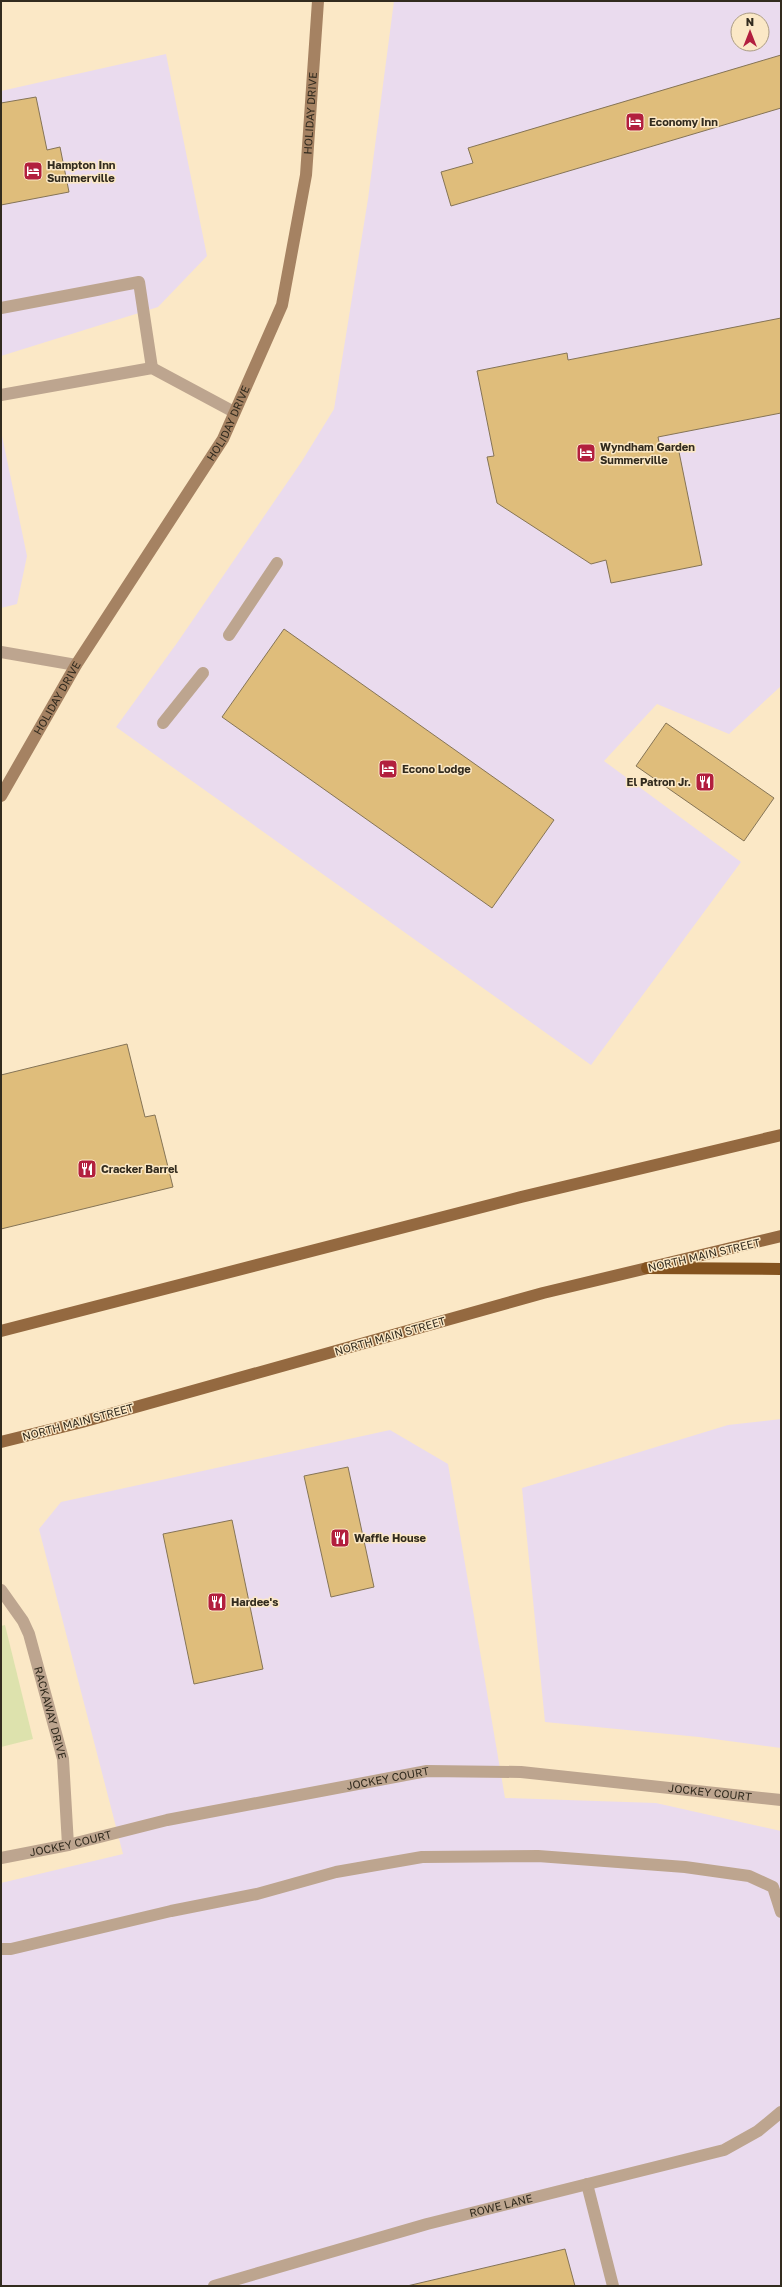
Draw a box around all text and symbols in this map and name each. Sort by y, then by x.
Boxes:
north arrow [730,12,770,52]
text: N [746,15,754,28]
street label: HOLIDAY DRIVE [300,71,319,155]
hotel icon: Economy Inn [624,111,646,133]
place label: Economy Inn [649,115,718,128]
place label: Hampton Inn Summerville [47,158,116,184]
hotel icon: Hampton Inn Summerville [22,160,44,182]
street label: HOLIDAY DRIVE [204,383,252,463]
place label: Wyndham Garden Summerville [600,440,695,466]
hotel icon: Wyndham Garden Summerville [575,442,597,464]
street label: HOLIDAY DRIVE [31,658,83,737]
hotel icon: Econo Lodge [377,758,399,780]
place label: Econo Lodge [402,762,471,775]
restaurant icon: El Patron Jr. [694,771,716,793]
place label: El Patron Jr. [627,775,691,788]
restaurant icon: Cracker Barrel [76,1158,98,1180]
place label: Cracker Barrel [101,1162,178,1175]
street label: NORTH MAIN STREET [647,1235,761,1274]
street label: NORTH MAIN STREET [333,1313,447,1358]
street label: NORTH MAIN STREET [21,1400,135,1443]
restaurant icon: Waffle House [329,1527,351,1549]
place label: Waffle House [354,1531,427,1544]
restaurant icon: Hardee's [206,1591,228,1613]
place label: Hardee's [231,1595,278,1608]
street label: RACKAWAY DRIVE [32,1665,70,1761]
street label: JOCKEY COURT [345,1764,430,1792]
street label: JOCKEY COURT [668,1781,753,1803]
street label: JOCKEY COURT [28,1827,113,1858]
street label: ROWE LANE [468,2191,534,2219]

